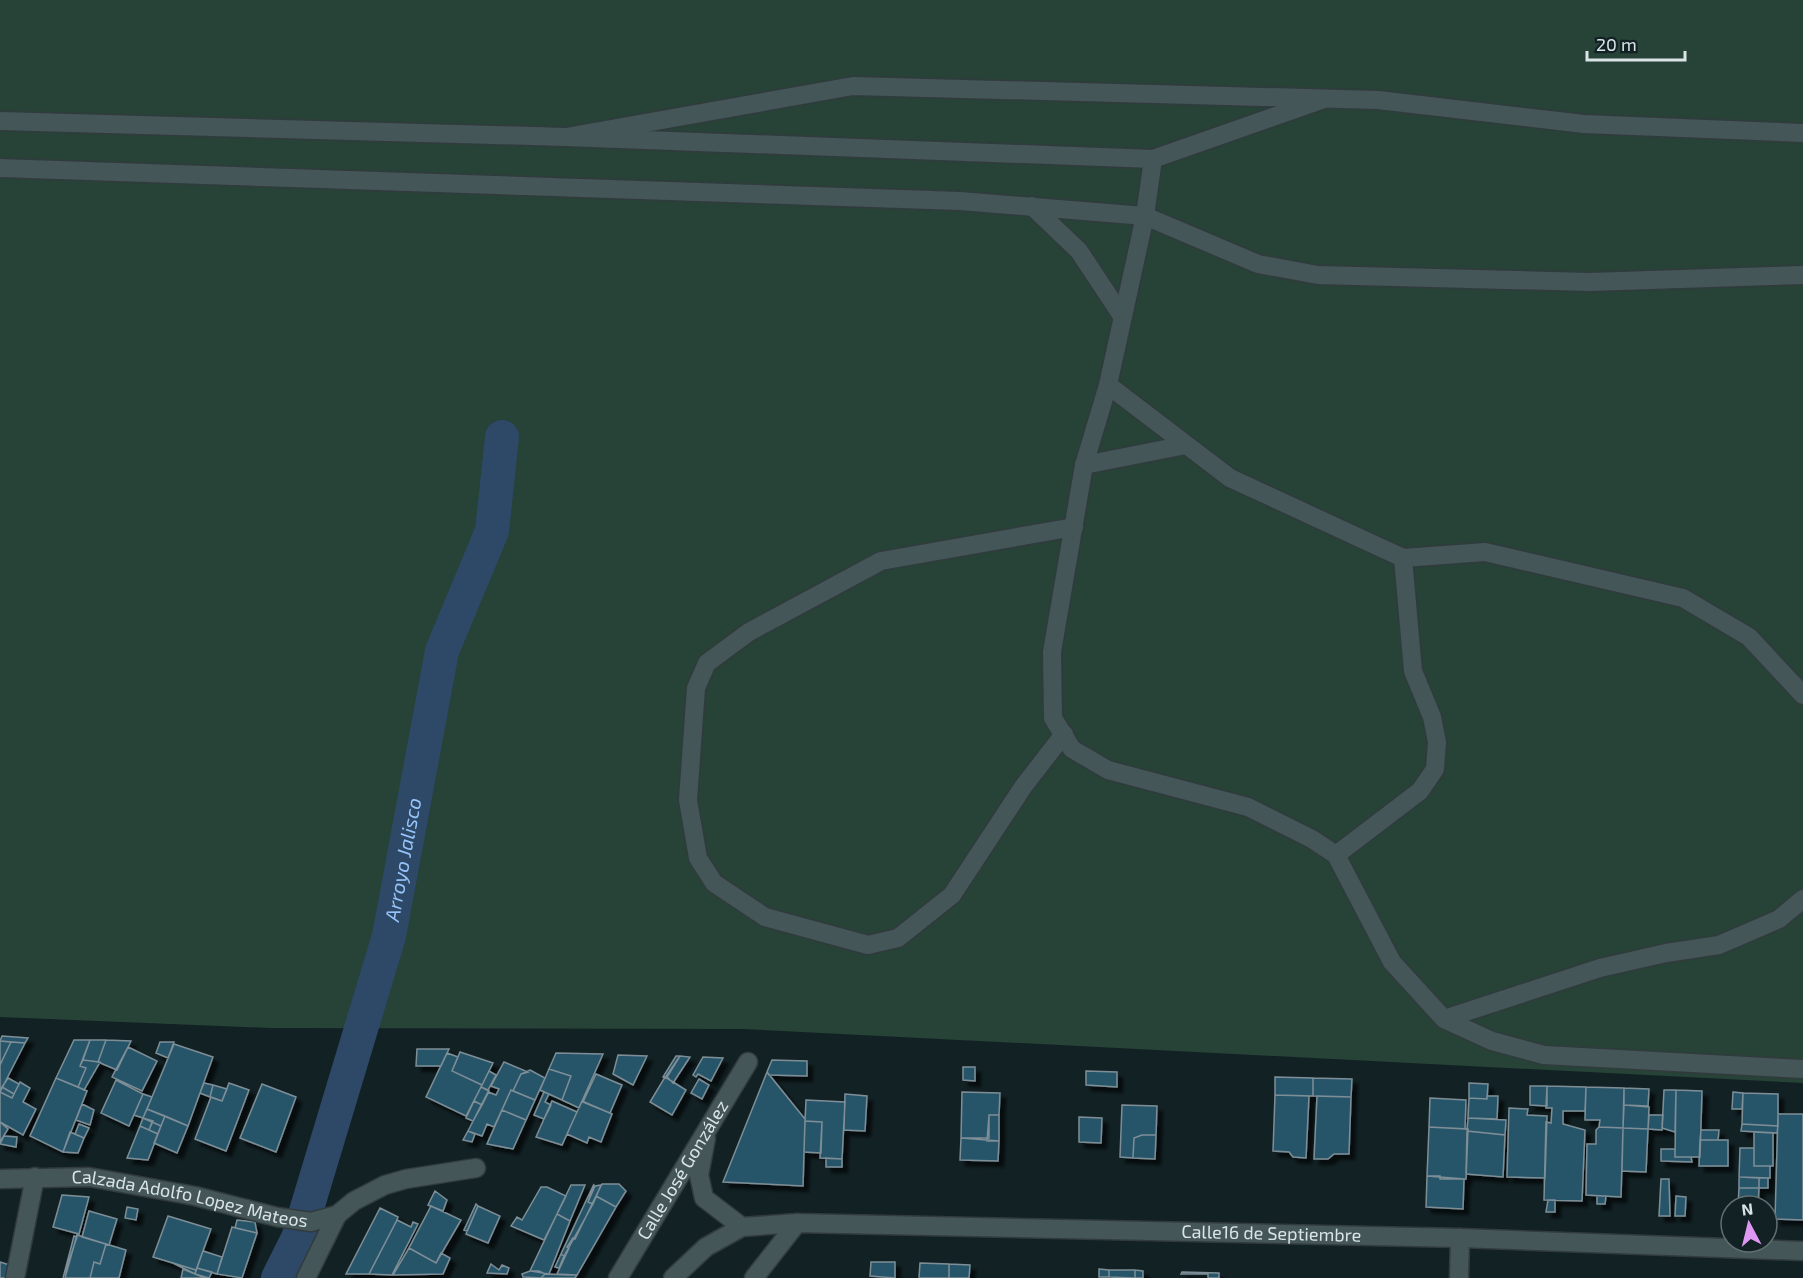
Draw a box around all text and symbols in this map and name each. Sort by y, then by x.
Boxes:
scale bar [1587,24,1684,62]
text: 20 m [1596,33,1637,55]
water label: Arroyo Jalisco [379,795,426,924]
street label: Calle José González [632,1096,732,1243]
street label: Calzada Adolfo Lopez Mateos [71,1165,309,1231]
north arrow [1719,1194,1779,1254]
text: N [1740,1198,1754,1219]
street label: Calle16 de Septiembre [1181,1220,1362,1246]

